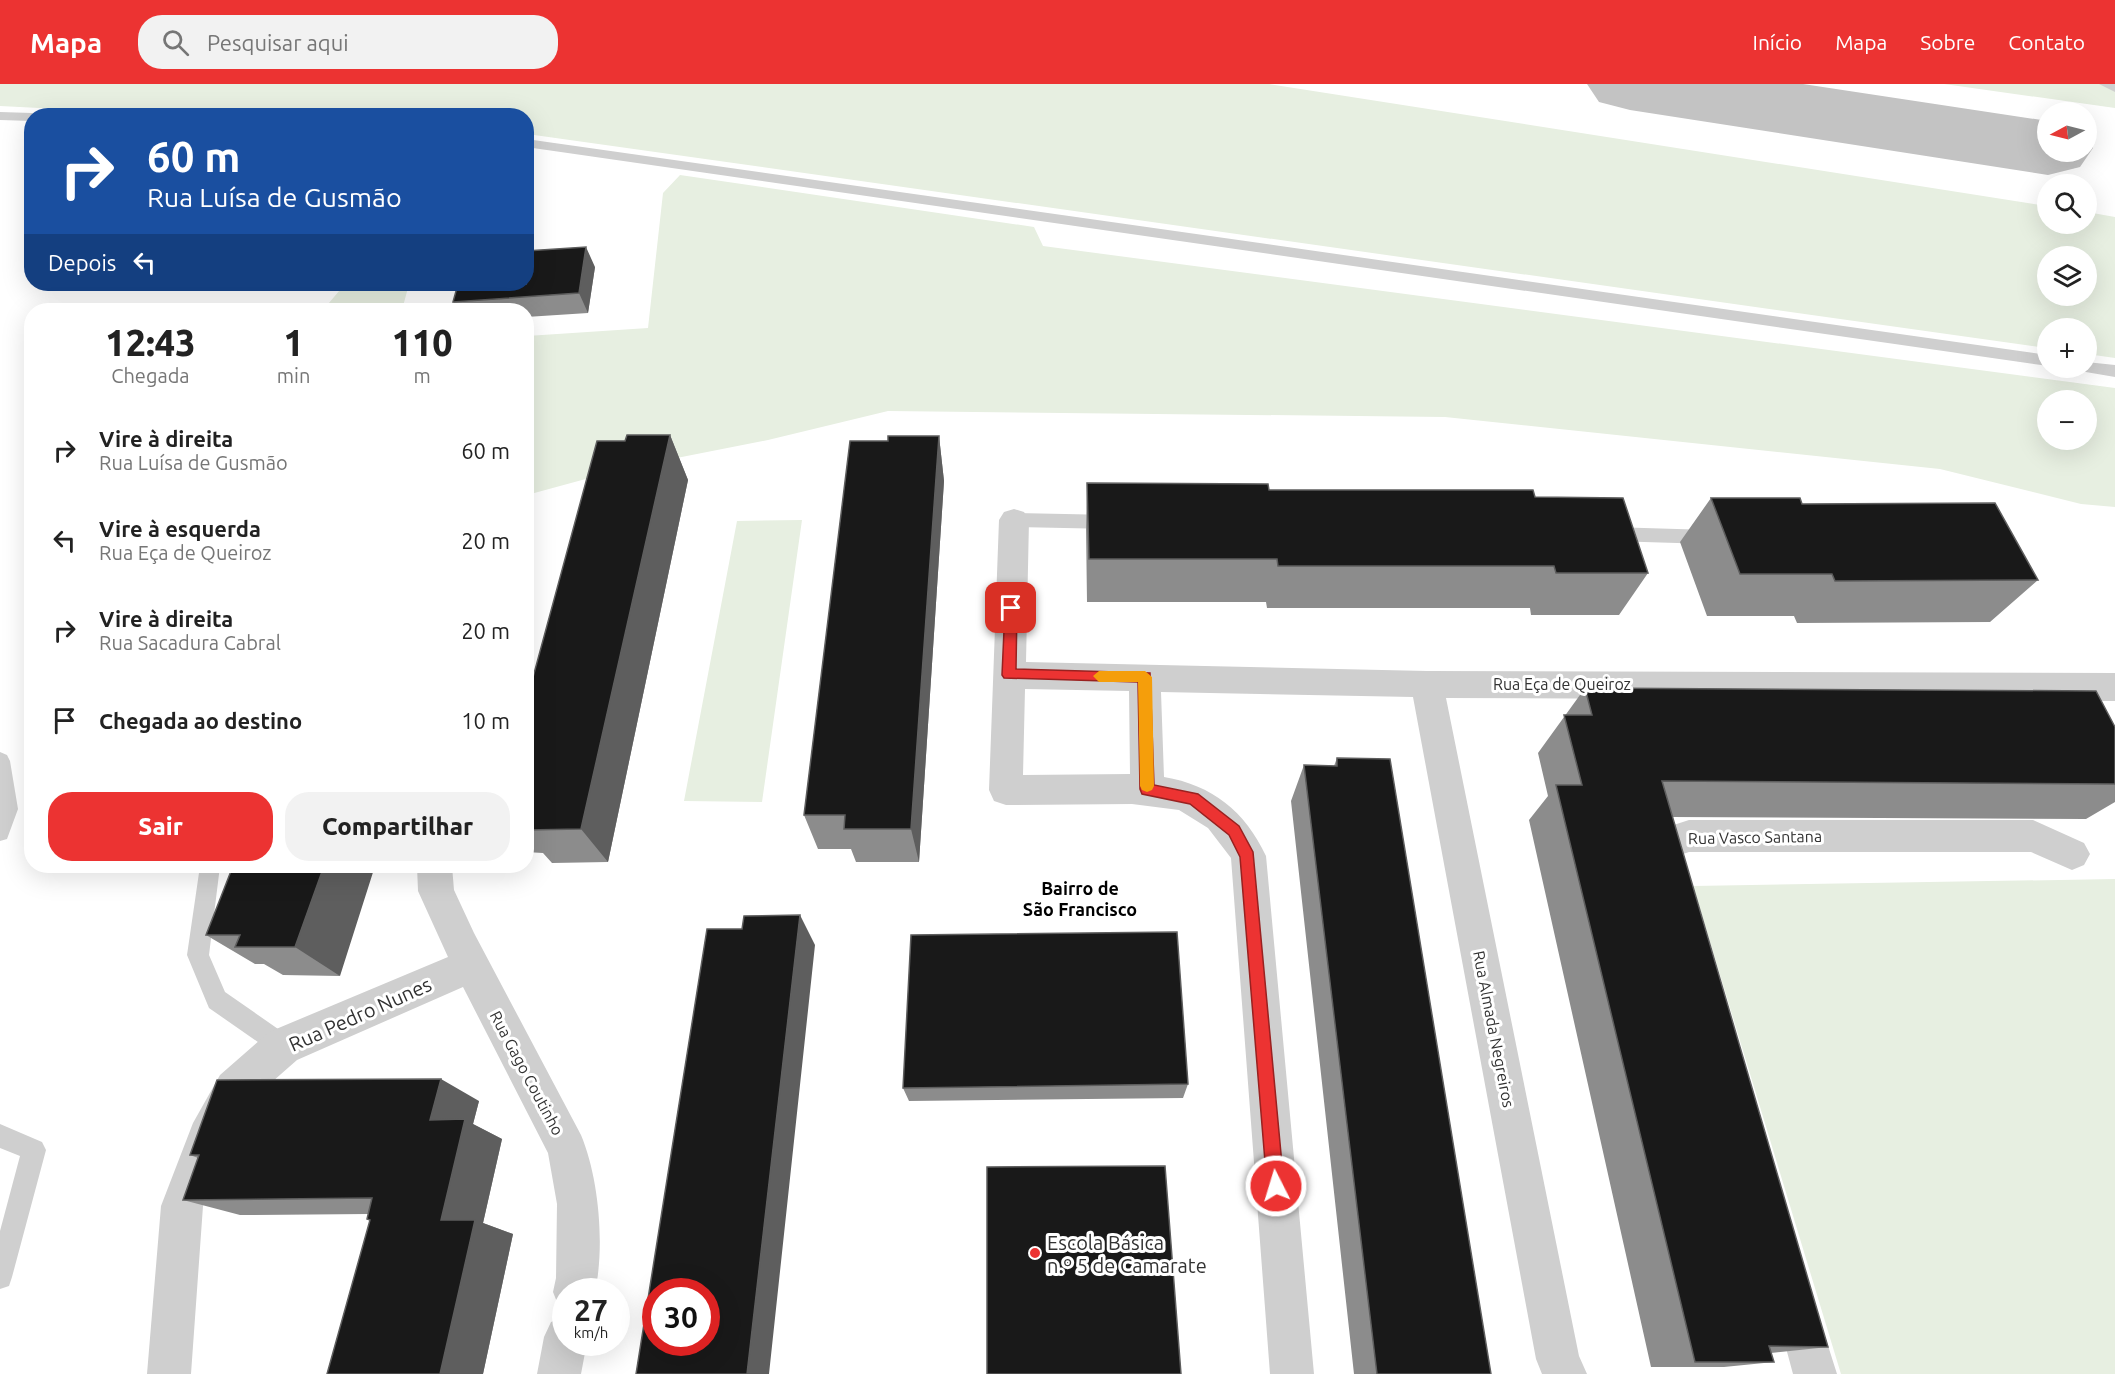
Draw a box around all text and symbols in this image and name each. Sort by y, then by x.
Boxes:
search box [138,15,558,69]
icon: search [159,26,192,59]
text: Mapa [30,27,102,58]
text: Pesquisar aqui [207,30,349,55]
text: Início [1753,30,1802,54]
text: Mapa [1835,30,1887,54]
text: Sobre [1920,30,1975,54]
text: Contato [2008,30,2085,54]
north arrow [2037,102,2097,162]
map controls [2037,102,2097,450]
icon: right [48,132,126,210]
text: 60 m [147,133,241,180]
button: search [2037,174,2097,234]
text: Rua Luísa de Gusmão [147,182,402,212]
icon: left [128,246,161,279]
button: layers [2037,246,2097,306]
text: Depois [48,250,116,275]
button: + [2037,318,2097,378]
text: 12:43 [105,322,195,363]
text: 1 [283,322,304,363]
text: 110 [392,322,453,363]
text: Chegada [111,364,190,387]
text: min [277,364,310,387]
text: m [414,364,431,387]
button: − [2037,390,2097,450]
text: Vire à direita [99,426,233,451]
icon: right [48,434,81,467]
text: 60 m [461,438,510,463]
text: Rua Luísa de Gusmão [99,451,288,474]
text: Vire à esquerda [99,516,261,541]
icon: left [48,524,81,557]
text: 20 m [461,528,510,553]
text: Rua Eça de Queiroz [99,541,271,564]
pin [985,582,1036,633]
icon: arrive [994,591,1027,624]
text: Vire à direita [99,606,233,631]
icon: right [48,614,81,647]
text: 20 m [461,618,510,643]
text: Rua Sacadura Cabral [99,631,281,654]
street label: Rua Eça de Queiroz [1493,675,1631,693]
icon: arrive [48,704,81,737]
text: Chegada ao destino [99,708,302,733]
text: 10 m [461,708,510,733]
button: Sair [48,792,273,861]
button: Compartilhar [285,792,510,861]
street label: Rua Vasco Santana [1688,827,1822,847]
district label: Bairro de São Francisco [1023,878,1137,919]
street label: Rua Almada Negreiros [1470,949,1518,1109]
street label: Rua Pedro Nunes [285,972,435,1056]
street label: Rua Gago Coutinho [487,1008,567,1138]
position arrow [1244,1154,1308,1218]
place label: Escola Básica n.º 5 de Camarate [1047,1231,1207,1277]
marker: Escola Básica n.º 5 de Camarate [1028,1246,1042,1260]
speed limit sign: 30 [642,1278,720,1356]
text: 27 [574,1293,608,1327]
text: km/h [574,1324,608,1341]

